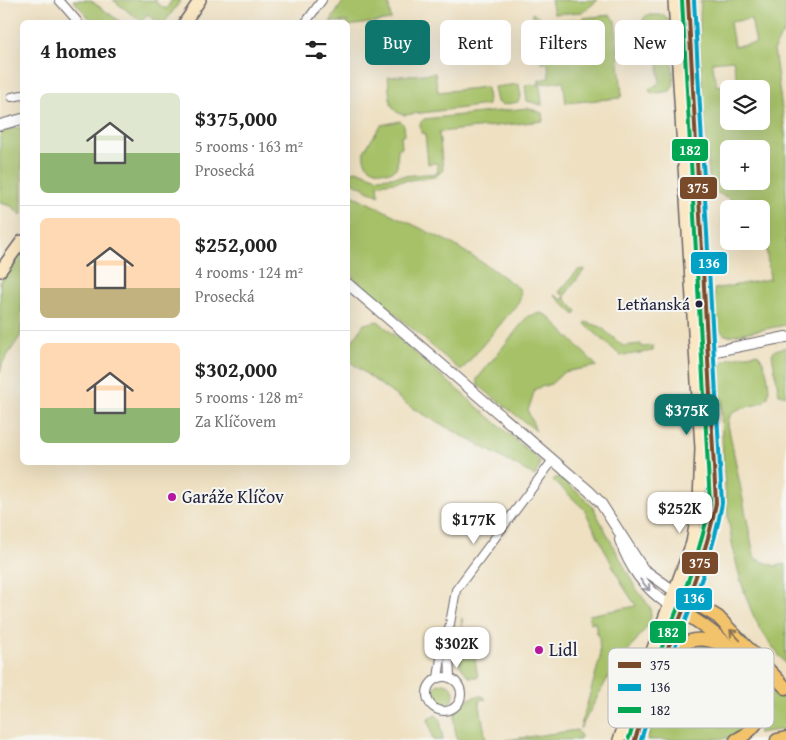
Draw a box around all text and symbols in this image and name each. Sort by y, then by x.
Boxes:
chip: Buy [365,20,430,65]
chip: Rent [440,20,511,65]
chip: Filters [521,20,605,65]
chip: New [615,20,684,65]
text: 4 homes [40,35,116,66]
icon: filters [302,36,330,64]
map controls [720,80,770,250]
button: layers [720,80,770,130]
text: $375,000 [195,103,277,134]
icon: home [80,113,140,173]
text: 5 rooms · 163 m² [195,134,303,158]
line badge: 182 [671,138,709,162]
text: 182 [679,140,701,160]
button: + [720,140,770,190]
text: Prosecká [195,158,255,182]
line badge: 375 [679,176,718,200]
text: 375 [687,178,709,198]
button: − [720,200,770,250]
text: $252,000 [195,229,277,260]
icon: home [80,238,140,298]
line badge: 136 [690,251,728,275]
text: 136 [698,253,720,273]
text: 4 rooms · 124 m² [195,260,303,284]
text: Prosecká [195,284,255,308]
place label: Letňanská [617,291,690,316]
marker: Letňanská [694,299,704,309]
text: $302,000 [195,354,277,385]
icon: home [80,363,140,423]
text: 5 rooms · 128 m² [195,385,303,409]
pin: $375K [652,394,722,436]
text: $375K [665,398,709,422]
text: Za Klíčovem [195,409,276,433]
place label: Garáže Klíčov [182,483,284,510]
marker: Garáže Klíčov [166,491,178,503]
pin: $252K [645,492,715,534]
text: $252K [658,496,702,520]
pin: $177K [439,502,509,545]
text: $177K [452,507,496,531]
line badge: 375 [681,551,719,575]
text: 375 [689,553,711,573]
one-way arrow [639,578,650,591]
line badge: 136 [675,587,713,611]
text: 136 [683,588,705,608]
line badge: 182 [649,620,687,644]
text: 182 [657,622,679,642]
pin: $302K [422,626,492,669]
one-way arrow [729,629,741,641]
text: $302K [435,631,479,655]
place label: Lidl [549,636,578,663]
marker: Lidl [533,644,545,656]
legend [608,648,774,728]
text: 375 [650,655,670,675]
text: 136 [650,677,670,697]
text: 182 [650,700,670,720]

